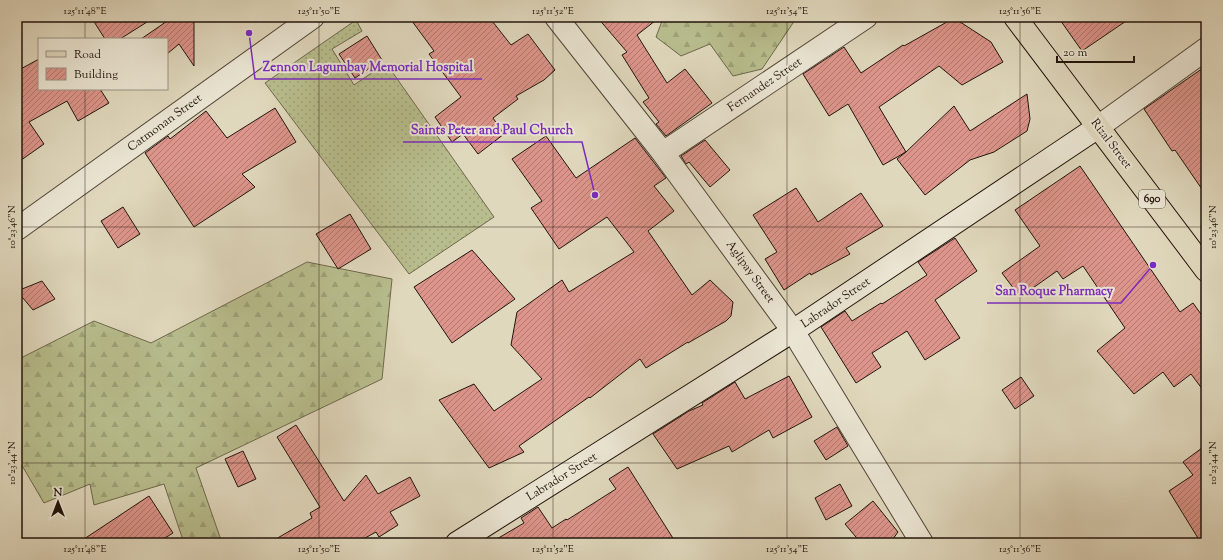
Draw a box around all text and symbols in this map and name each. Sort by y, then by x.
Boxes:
text: 125°11'48"E [64,4,106,19]
text: 125°11'50"E [298,4,340,19]
text: 125°11'52"E [532,4,574,19]
text: 125°11'54"E [766,4,808,19]
text: 125°11'56"E [999,4,1041,19]
legend [38,38,168,90]
scale bar [1057,38,1134,64]
text: 20 m [1063,44,1088,62]
text: Road [74,46,101,64]
street label: Fernandez Street [724,53,806,117]
callout: Zennon Lagumbay Memorial Hospital [255,54,482,79]
text: Zennon Lagumbay Memorial Hospital [263,59,474,77]
text: Building [74,66,118,84]
street label: Catmonan Street [124,90,206,156]
street label: Rizal Street [1086,115,1136,173]
callout: Saints Peter and Paul Church [403,117,582,142]
text: Saints Peter and Paul Church [411,122,574,140]
road number: 690 [1139,190,1165,208]
text: 10°23'46"N [5,205,20,249]
text: 10°23'46"N [1206,205,1221,249]
street label: Aglipay Street [721,237,779,307]
street label: Labrador Street [798,273,874,333]
callout: San Roque Pharmacy [987,278,1121,303]
text: San Roque Pharmacy [995,283,1113,301]
text: 10°23'44"N [5,441,20,485]
text: 10°23'44"N [1206,441,1221,485]
street label: Labrador Street [523,448,601,506]
north arrow [38,482,78,522]
text: N [53,485,63,501]
text: 125°11'48"E [64,542,106,557]
text: 125°11'50"E [298,542,340,557]
text: 125°11'52"E [532,542,574,557]
text: 125°11'54"E [766,542,808,557]
text: 125°11'56"E [999,542,1041,557]

